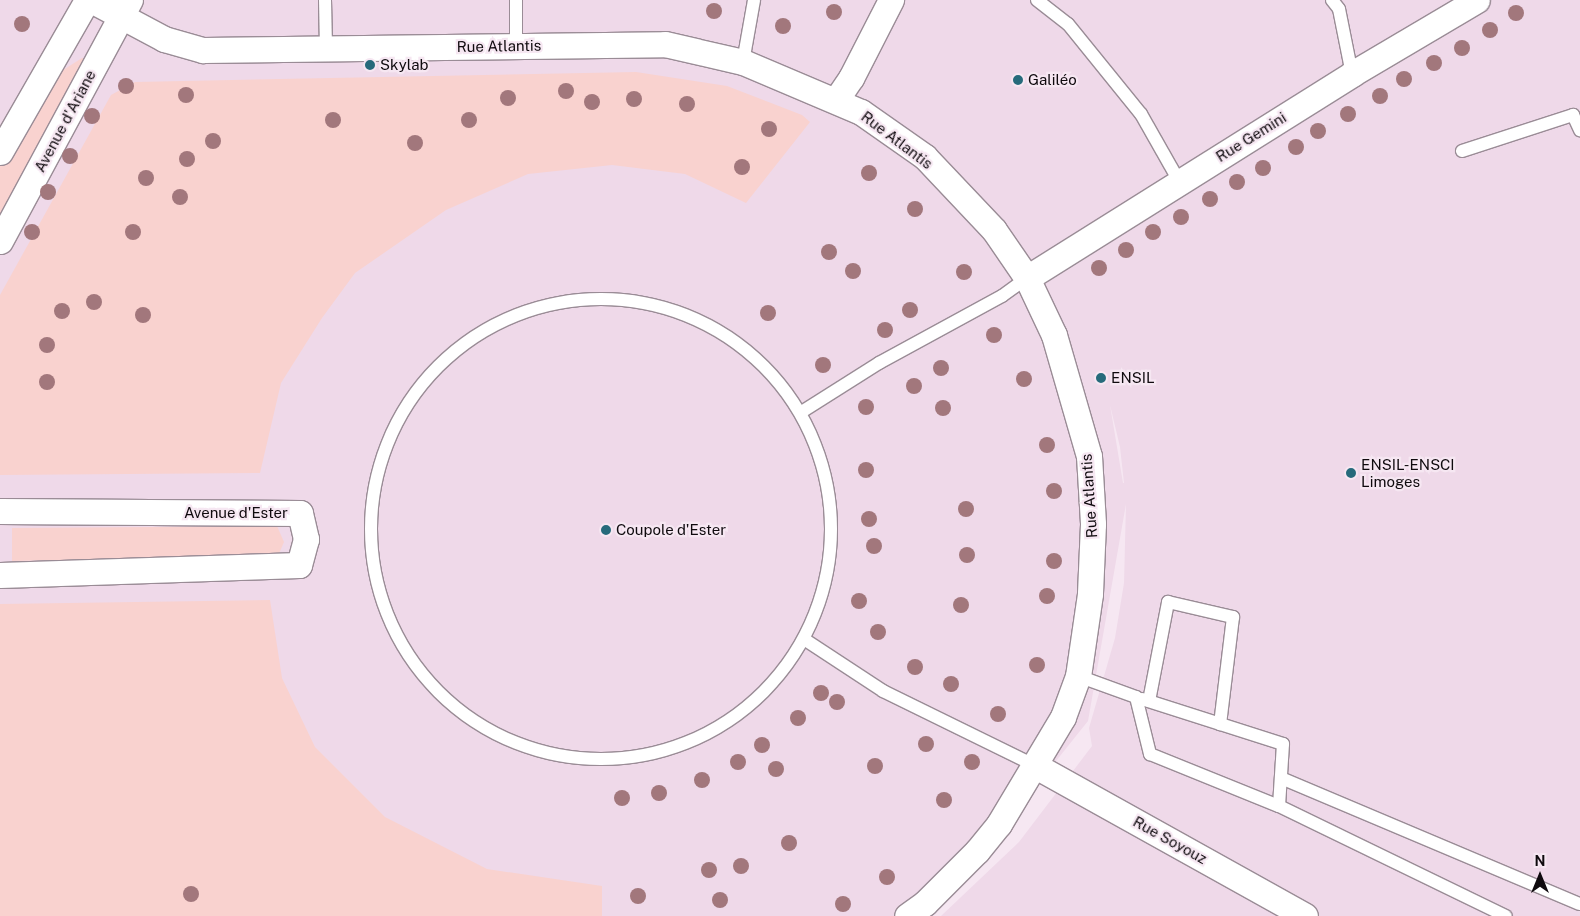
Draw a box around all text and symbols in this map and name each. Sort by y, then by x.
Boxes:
street label: Rue Atlantis [456,36,542,56]
place label: Skylab [380,56,428,74]
marker: Skylab [364,59,376,71]
street label: Avenue d'Ariane [30,67,100,175]
place label: Galiléo [1028,71,1077,89]
marker: Galiléo [1012,74,1024,86]
street label: Rue Atlantis [858,107,936,173]
street label: Rue Gemini [1213,108,1289,166]
place label: ENSIL [1111,369,1155,387]
marker: ENSIL [1095,372,1107,384]
street label: Rue Atlantis [1077,453,1101,539]
place label: ENSIL-ENSCI Limoges [1361,455,1455,490]
marker: ENSIL-ENSCI Limoges [1345,467,1357,479]
street label: Avenue d'Ester [184,504,288,522]
place label: Coupole d'Ester [616,521,726,539]
marker: Coupole d'Ester [600,524,612,536]
street label: Rue Soyouz [1130,812,1210,868]
north arrow [1515,851,1565,901]
text: N [1535,853,1545,869]

